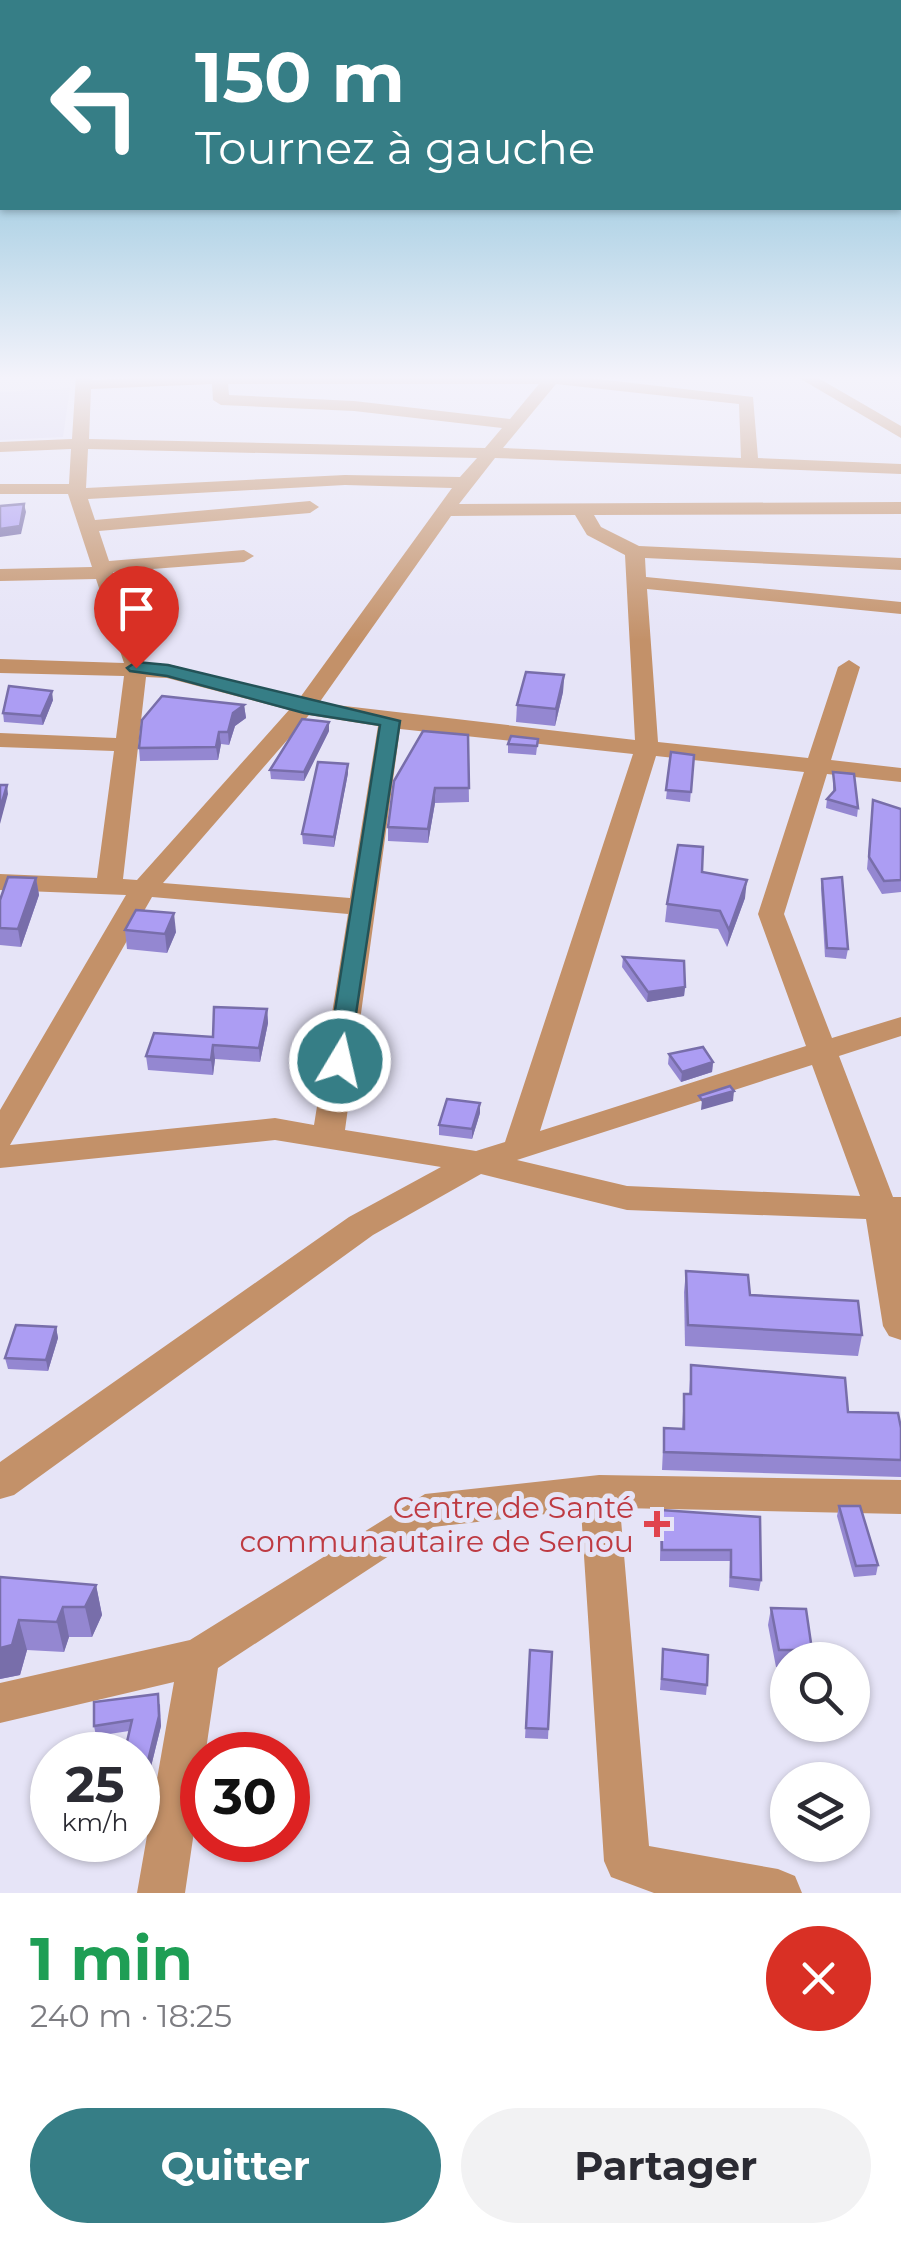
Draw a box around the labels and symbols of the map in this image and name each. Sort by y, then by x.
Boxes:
pin [94,566,179,669]
position arrow [288,1009,392,1113]
place label: Centre de Santé communautaire de Senou [239,1489,634,1560]
marker: Centre de Santé communautaire de Senou [644,1511,670,1537]
speed limit sign: 30 [180,1732,310,1862]

